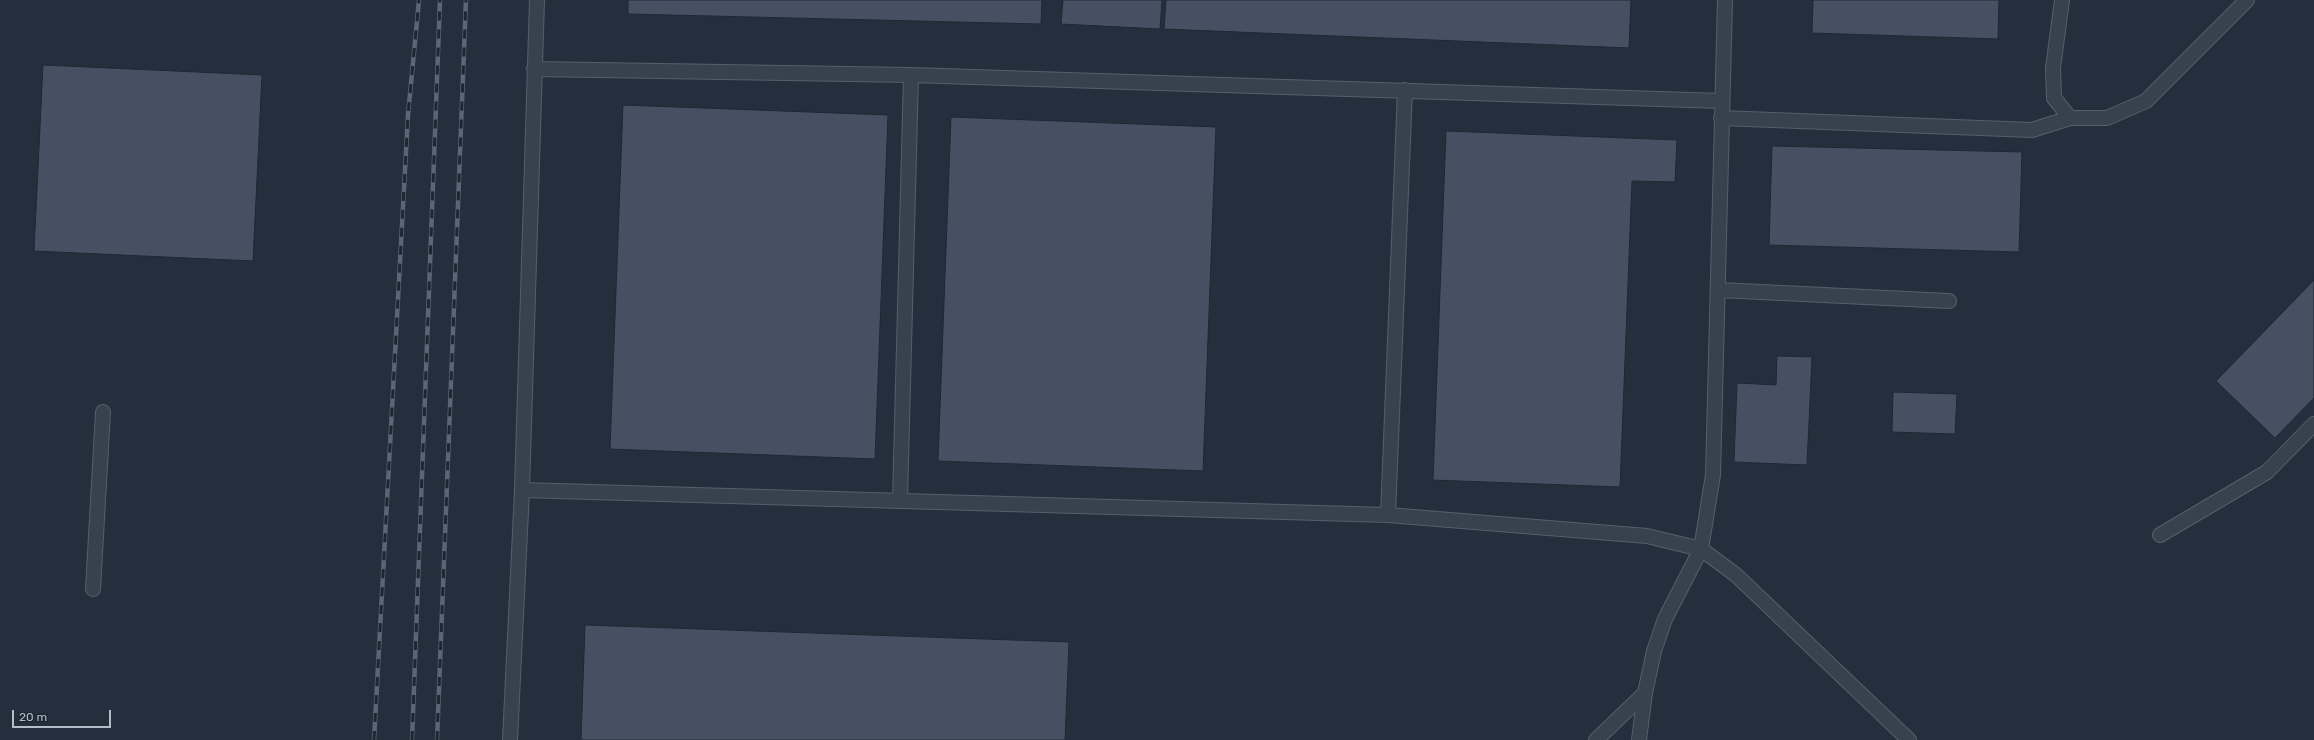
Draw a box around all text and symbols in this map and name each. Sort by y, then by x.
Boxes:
scale bar [14,702,113,728]
text: 20 m [19,710,47,724]

